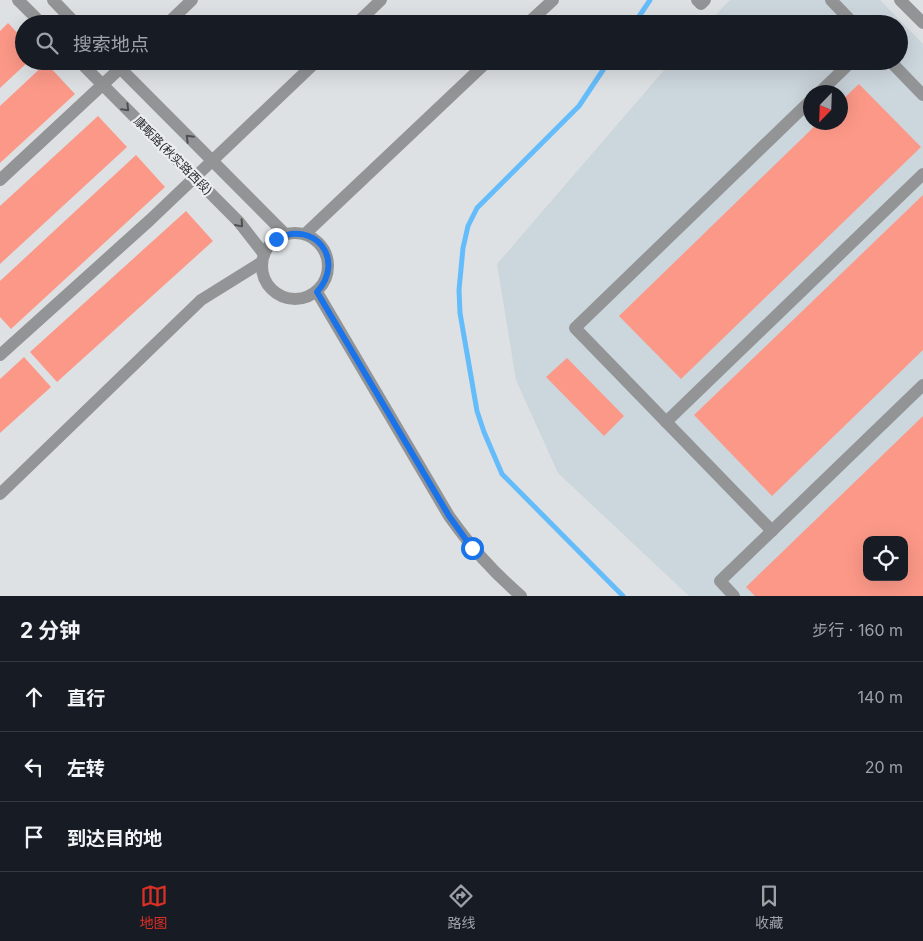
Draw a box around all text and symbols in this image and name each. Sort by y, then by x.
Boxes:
search box [15,15,908,70]
icon: search [33,29,61,57]
text: 搜索地点 [73,33,149,56]
north arrow [803,85,848,130]
one-way arrow [120,102,129,111]
street label: 康畈路(秋实路西段) [131,113,216,198]
one-way arrow [186,134,195,143]
one-way arrow [234,218,243,227]
route end [265,228,288,251]
map controls [863,536,908,581]
button: locate [863,536,908,581]
route start [461,537,484,560]
text: 2 分钟 [20,618,80,643]
text: 步行 · 160 m [812,620,903,640]
icon: ahead [20,683,48,711]
text: 直行 [67,687,105,710]
text: 140 m [858,687,903,707]
icon: left [20,753,48,781]
text: 左转 [67,757,105,780]
text: 20 m [865,757,903,777]
icon: arrive [20,823,48,851]
text: 到达目的地 [67,827,162,850]
tab: 地图 [140,882,168,932]
tab: 路线 [447,882,475,932]
tab: 收藏 [755,882,783,932]

